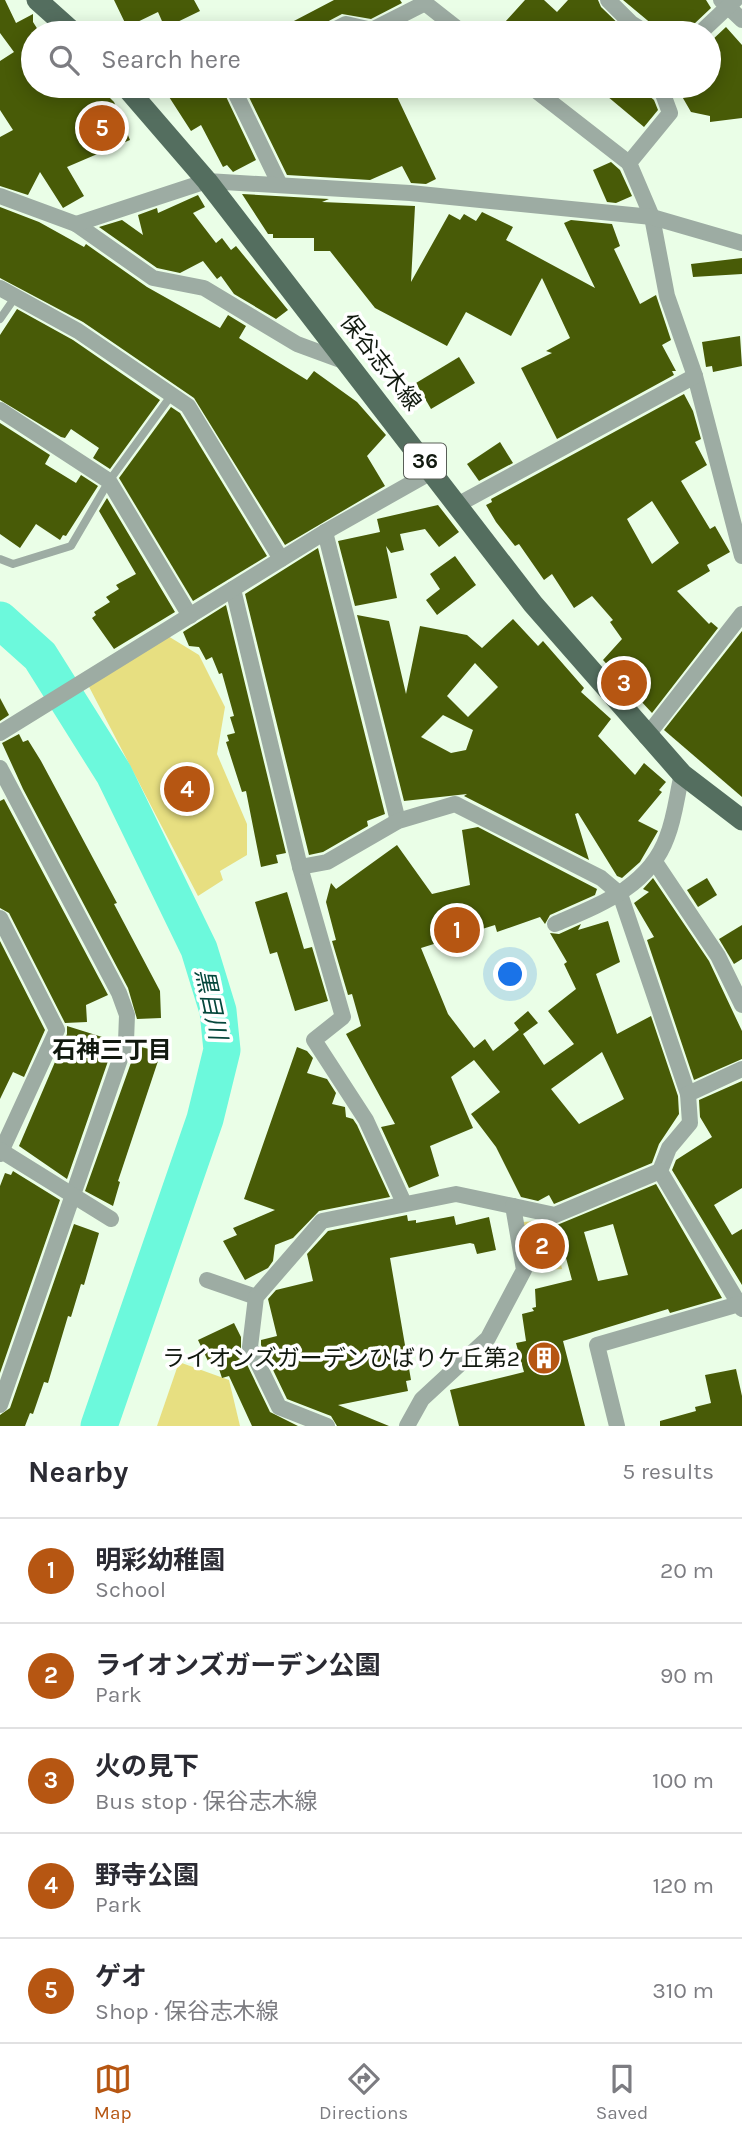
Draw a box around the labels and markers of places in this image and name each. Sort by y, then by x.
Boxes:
pin: 5 [79,102,125,154]
pin: 3 [601,657,647,709]
pin: 4 [164,763,210,815]
pin: 1 [434,904,480,956]
pin: 2 [519,1220,565,1272]
building icon: ライオンズガーデンひばりケ丘第2 [525,1339,563,1377]
place label: ライオンズガーデンひばりケ丘第2 [162,1345,520,1372]

